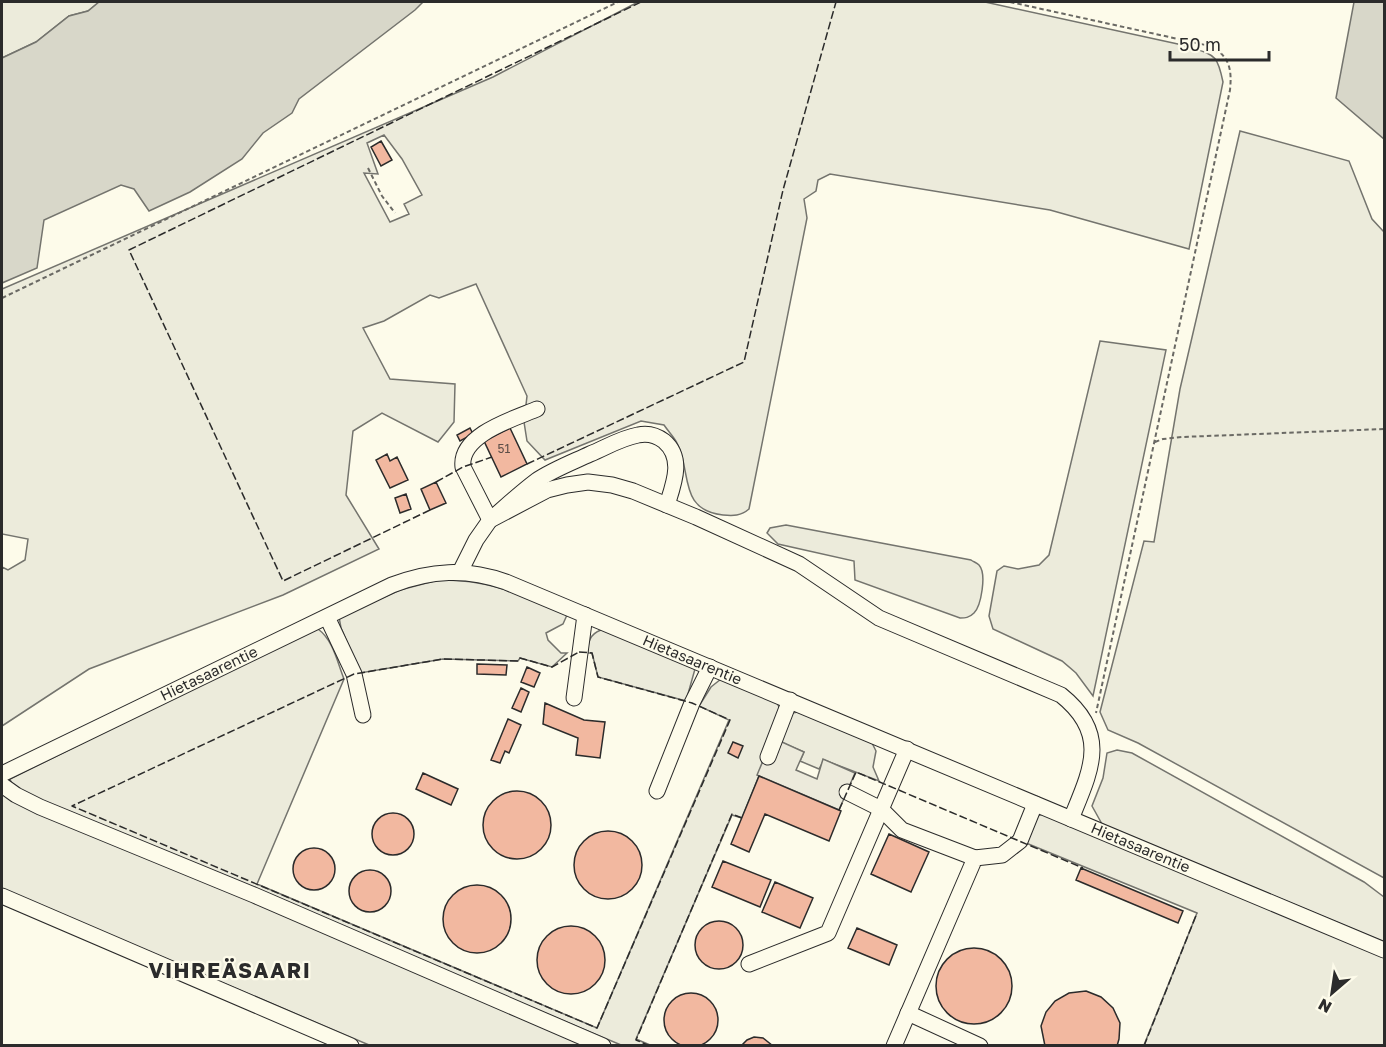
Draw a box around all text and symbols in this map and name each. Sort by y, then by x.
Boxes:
scale bar [1170,24,1269,62]
text: 50 m [1179,33,1221,55]
house number: 51 [498,441,511,456]
street label: Hietasaarentie [640,630,745,688]
street label: Hietasaarentie [157,641,260,704]
street label: Hietasaarentie [1089,818,1193,876]
district label: VIHREÄSAARI [149,957,311,983]
north arrow [1302,963,1362,1023]
text: N [1315,994,1335,1018]

